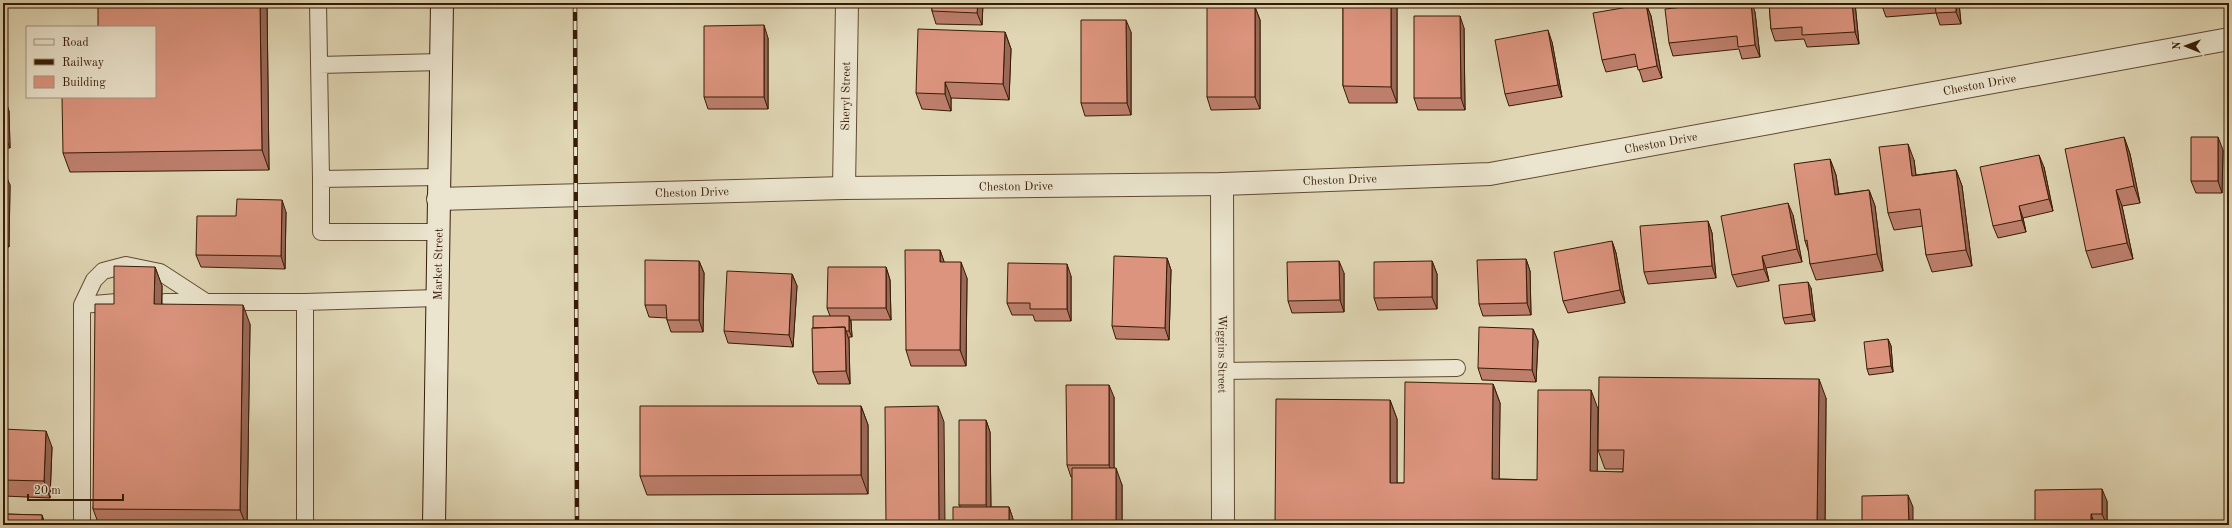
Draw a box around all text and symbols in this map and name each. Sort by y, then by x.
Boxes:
legend [26,26,156,98]
north arrow [2166,26,2206,66]
text: Road [62,37,89,49]
text: N [2172,41,2183,50]
text: Railway [62,57,105,69]
street label: Sheryl Street [840,61,853,131]
street label: Cheston Drive [1942,73,2018,98]
text: Building [62,77,106,89]
street label: Cheston Drive [1623,131,1699,156]
street label: Cheston Drive [1302,173,1378,188]
street label: Cheston Drive [979,181,1053,194]
street label: Cheston Drive [655,186,730,200]
street label: Market Street [432,228,446,300]
street label: Wiggins Street [1215,315,1228,393]
scale bar [28,476,123,502]
text: 20 m [34,485,61,497]

